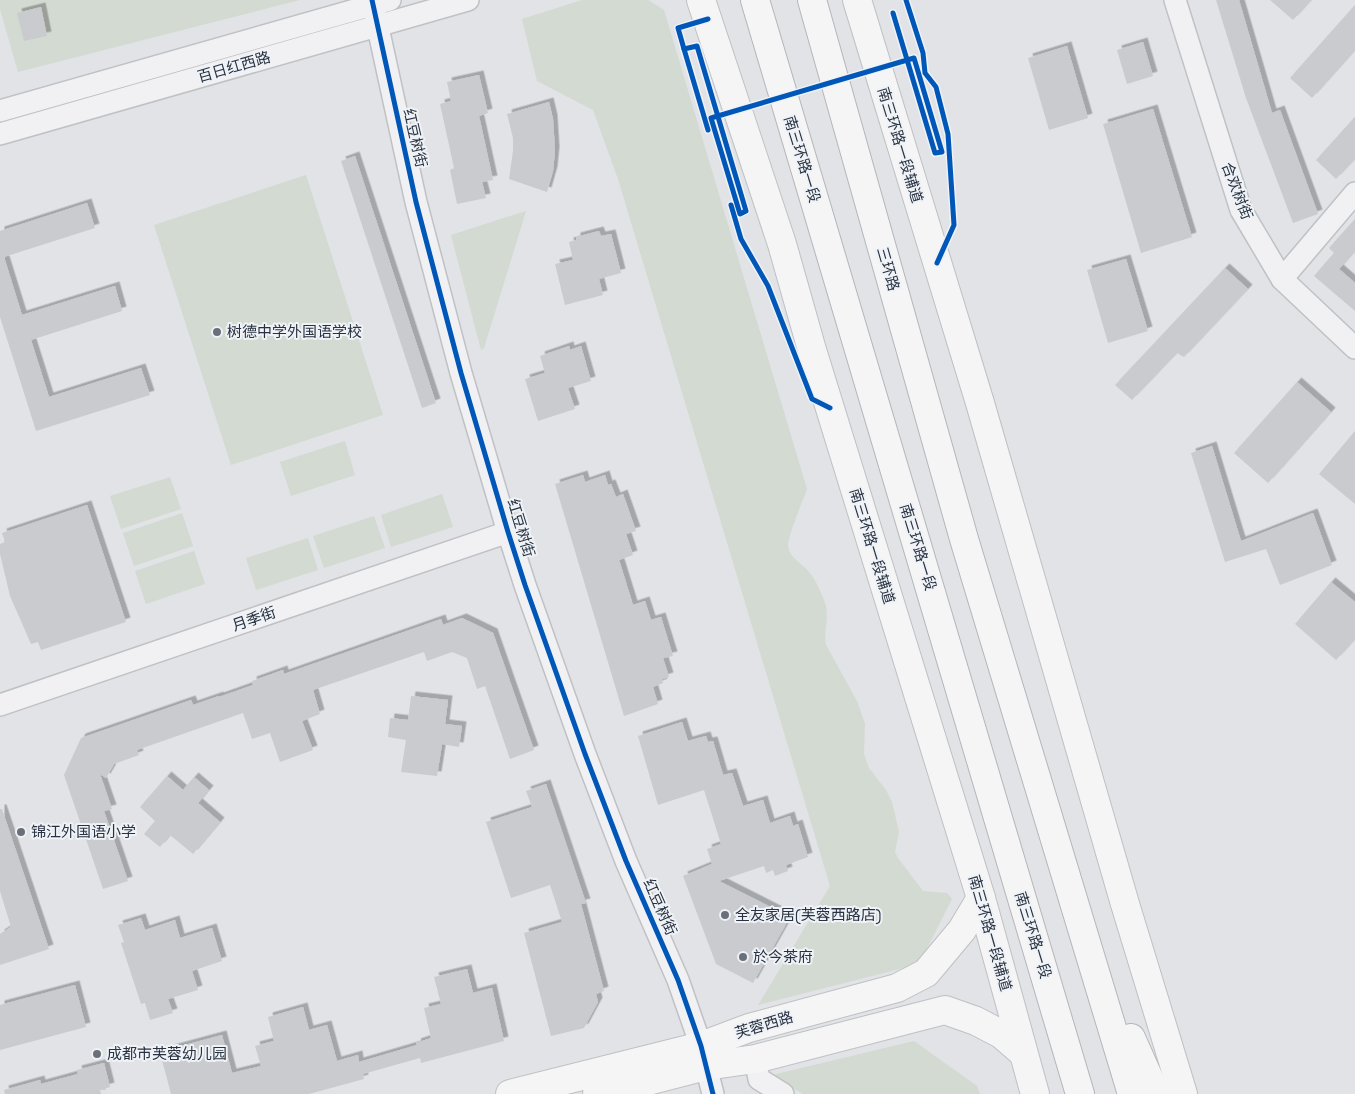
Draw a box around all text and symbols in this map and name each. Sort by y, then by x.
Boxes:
street label: 百日红西路 [195,47,273,86]
street label: 南三环路一段辅道 [874,85,927,205]
street label: 红豆树街 [399,107,431,169]
street label: 南三环路一段 [780,113,825,205]
street label: 合欢树街 [1218,159,1257,222]
street label: 三环路 [873,245,904,293]
place label: 树德中学外国语学校 [227,322,362,341]
marker: 树德中学外国语学校 [211,326,223,338]
street label: 南三环路一段辅道 [846,486,899,606]
street label: 红豆树街 [504,496,539,559]
street label: 南三环路一段 [896,501,941,593]
street label: 月季街 [229,602,278,635]
place label: 锦江外国语小学 [31,822,136,841]
marker: 锦江外国语小学 [15,826,27,838]
street label: 南三环路一段辅道 [965,873,1016,993]
street label: 红豆树街 [640,876,681,938]
street label: 南三环路一段 [1011,889,1056,981]
place label: 全友家居(芙蓉西路店) [735,905,881,925]
marker: 全友家居(芙蓉西路店) [719,909,731,921]
place label: 於今茶府 [753,947,813,966]
marker: 於今茶府 [737,951,749,963]
street label: 芙蓉西路 [732,1007,795,1042]
place label: 成都市芙蓉幼儿园 [107,1044,227,1063]
marker: 成都市芙蓉幼儿园 [91,1048,103,1060]

